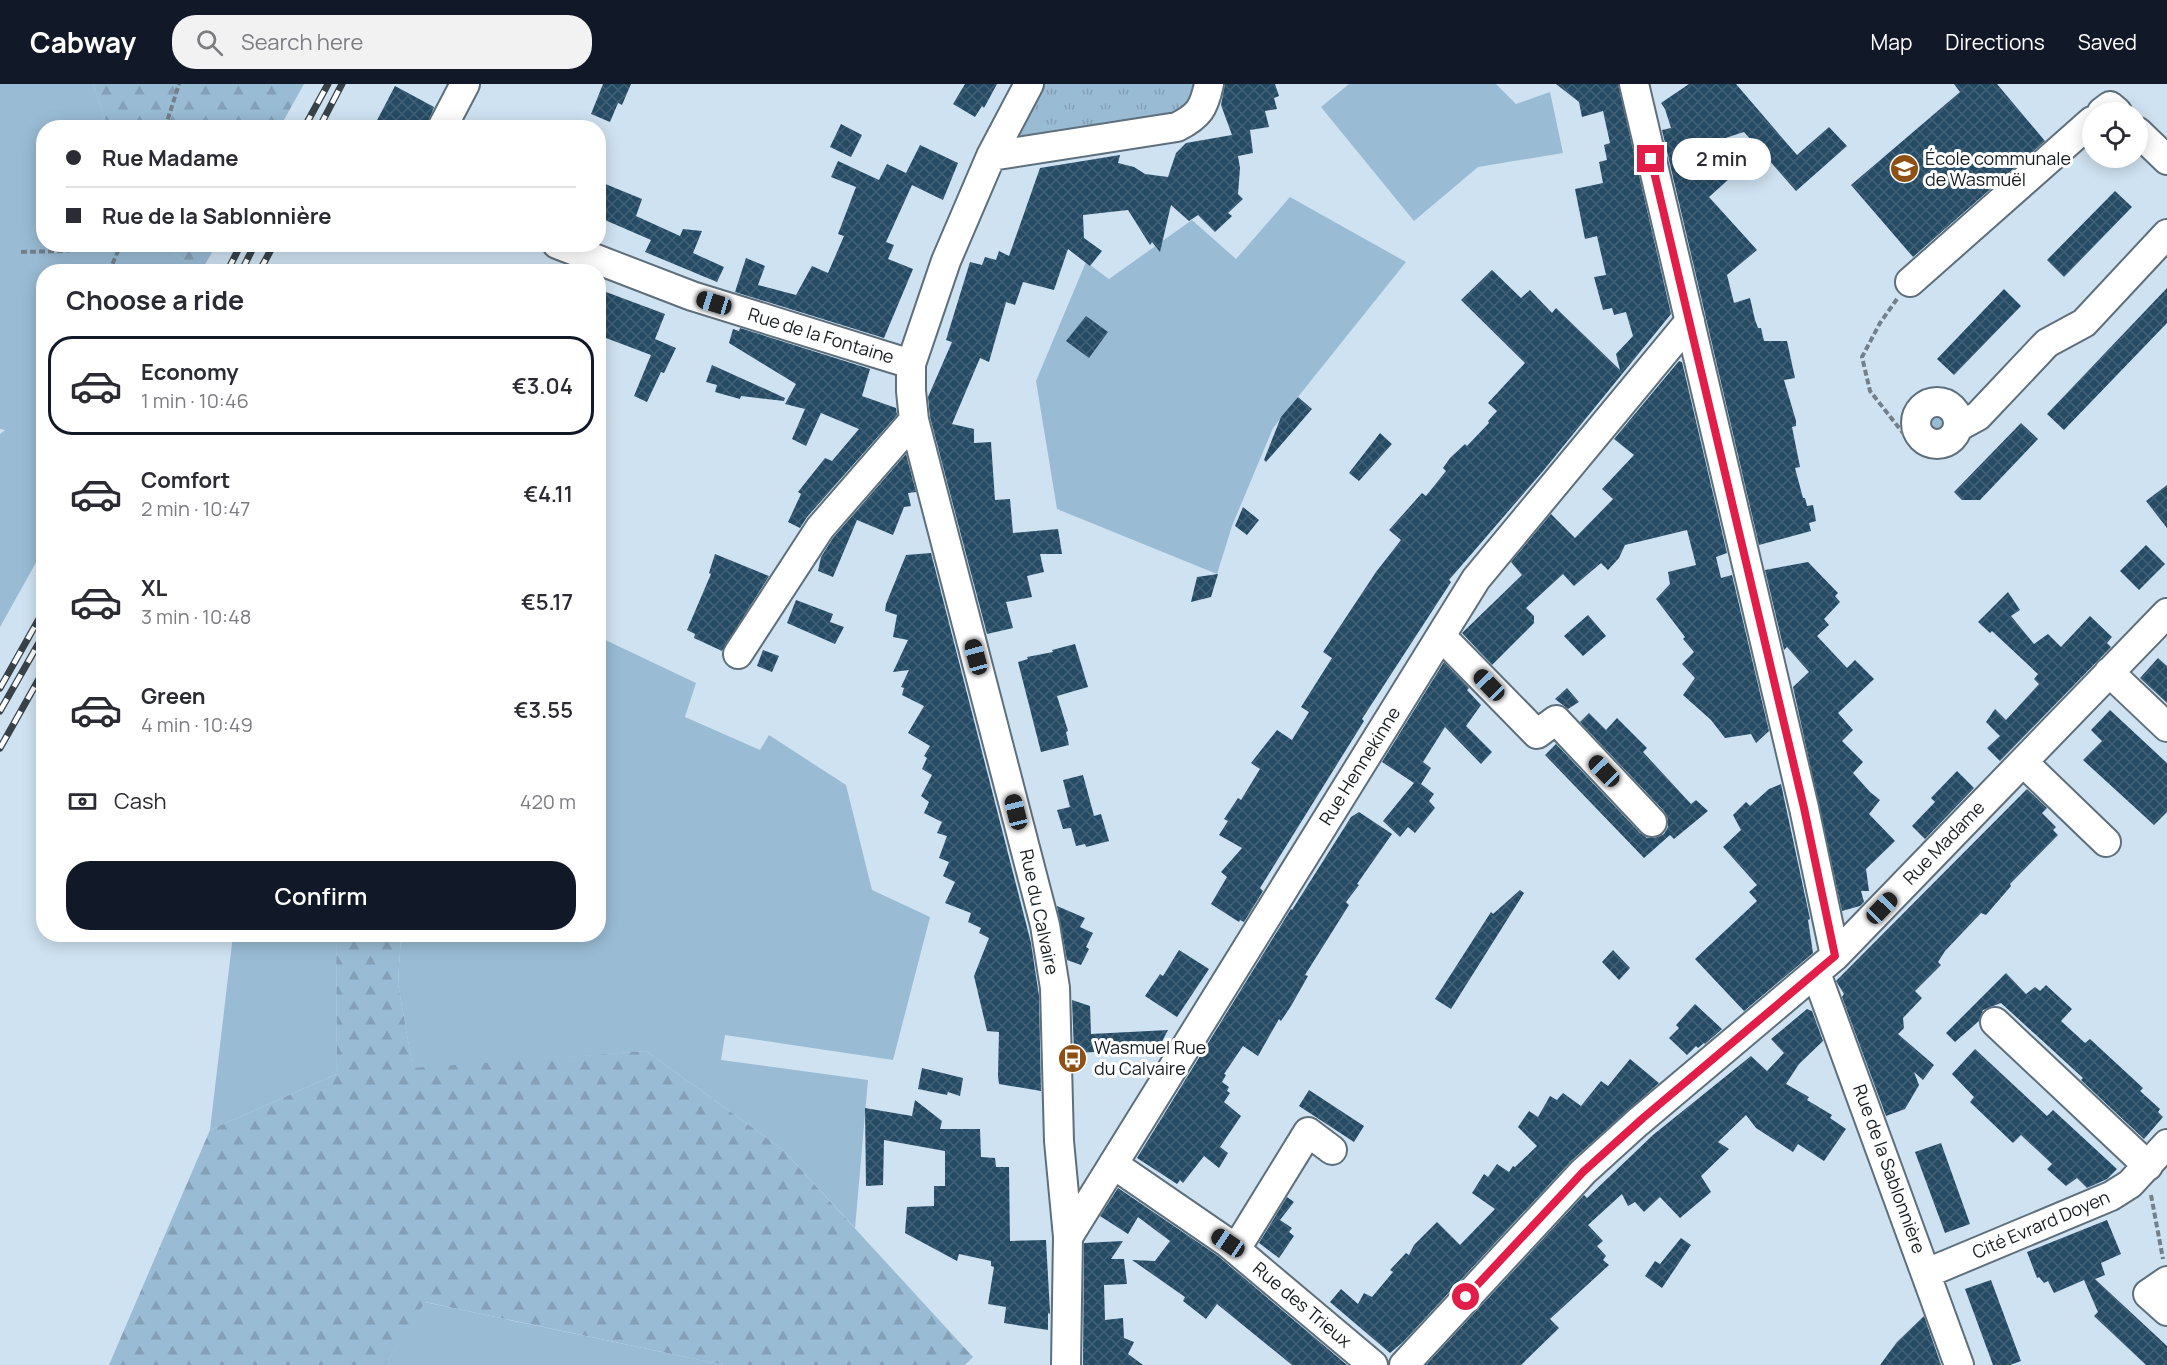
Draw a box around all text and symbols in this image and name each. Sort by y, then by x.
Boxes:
search box [172,15,592,69]
text: Cabway [30,23,136,61]
icon: search [193,26,226,59]
text: Search here [241,27,363,57]
text: Map [1871,28,1912,56]
text: Directions [1945,28,2045,56]
text: Saved [2078,28,2137,56]
map controls [2082,102,2148,168]
button: locate [2082,102,2148,168]
callout: 2 min [1672,138,1771,180]
text: Rue Madame [102,143,239,173]
route end [1637,145,1664,172]
text: 2 min [1696,145,1747,172]
place label: École communale de Wasmuël [1925,146,2071,191]
school or university icon: École communale de Wasmuël [1888,153,1920,185]
text: Rue de la Sablonnière [102,201,332,231]
text: Choose a ride [66,281,244,318]
car [694,289,734,317]
street label: Rue de la Fontaine [745,301,897,369]
text: Economy [141,357,239,387]
icon: car [69,359,123,413]
text: €3.04 [512,371,573,401]
text: 1 min · 10:46 [141,387,249,414]
text: Comfort [141,465,230,495]
icon: car [69,467,123,521]
text: €4.11 [524,479,573,509]
text: 2 min · 10:47 [141,495,250,522]
text: XL [141,573,167,603]
icon: car [69,575,123,629]
text: €5.17 [521,587,573,617]
text: 3 min · 10:48 [141,603,251,630]
car [963,637,989,677]
car [1470,666,1508,704]
text: Green [141,681,206,711]
icon: car [69,683,123,737]
text: €3.55 [514,695,573,725]
street label: Rue Hennekinne [1313,702,1405,829]
text: 4 min · 10:49 [141,711,253,738]
car [1585,752,1623,790]
icon: cash [66,785,99,818]
text: Cash [114,786,167,816]
text: 420 m [520,788,576,815]
car [1003,792,1029,832]
street label: Rue Madame [1897,795,1989,889]
street label: Rue du Calvaire [1015,847,1065,977]
button: Confirm [66,861,576,930]
car [1863,889,1901,927]
place label: Wasmuel Rue du Calvaire [1094,1035,1206,1080]
bus stop icon: Wasmuel Rue du Calvaire [1057,1042,1089,1074]
street label: Rue de la Sablonnière [1848,1081,1932,1257]
street label: Cité Evrard Doyen [1968,1184,2113,1264]
car [1208,1225,1248,1261]
street label: Rue des Trieux [1248,1256,1357,1353]
route start [1452,1283,1479,1310]

